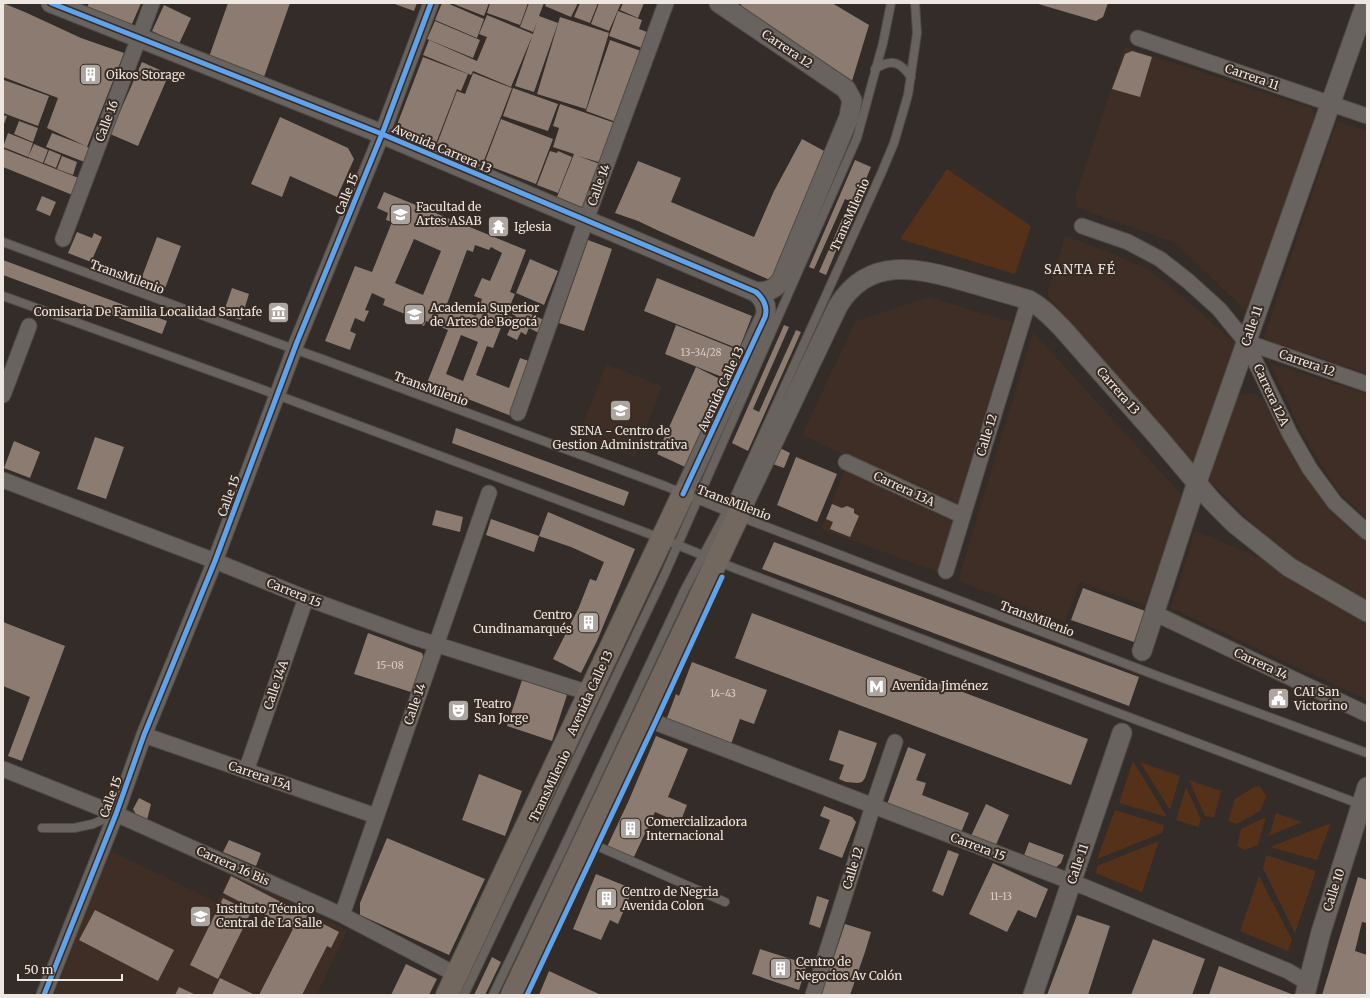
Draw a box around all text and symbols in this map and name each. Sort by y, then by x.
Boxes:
street label: Carrera 12 [759,26,816,71]
street label: Carrera 11 [1223,60,1282,93]
building icon: Oikos Storage [78,62,104,88]
place label: Oikos Storage [106,67,185,82]
street label: Calle 16 [92,98,121,144]
street label: Avenida Carrera 13 [389,120,494,176]
street label: Calle 14 [584,161,613,208]
street label: Calle 15 [332,171,362,217]
street label: TransMilenio [827,176,872,254]
place label: Facultad de Artes ASAB [415,199,481,228]
school or university icon: Facultad de Artes ASAB [388,201,414,227]
temple icon: Iglesia [486,214,512,240]
place label: Iglesia [514,219,552,234]
street label: TransMilenio [88,256,166,297]
district label: SANTA FÉ [1044,260,1116,278]
museum icon: Comisaria De Familia Localidad Santafe [265,299,291,325]
place label: Academia Superior de Artes de Bogotá [429,300,540,329]
school or university icon: Academia Superior de Artes de Bogotá [402,302,428,328]
street label: Calle 11 [1238,303,1266,348]
place label: Comisaria De Familia Localidad Santafe [34,304,262,319]
street label: Avenida Calle 13 [694,344,747,435]
house number: 13-34/28 [680,346,722,359]
street label: Carrera 12 [1277,346,1337,379]
street label: Carrera 12A [1251,361,1293,429]
street label: Carrera 13 [1094,364,1143,417]
street label: TransMilenio [392,368,470,409]
school or university icon: SENA - Centro de Gestion Administrativa [607,397,633,423]
street label: Calle 12 [973,412,1000,458]
place label: SENA - Centro de Gestion Administrativa [553,423,688,452]
street label: Carrera 13A [871,468,938,509]
street label: Calle 15 [214,473,243,519]
street label: TransMilenio [695,482,773,524]
street label: Carrera 15 [265,575,324,610]
street label: TransMilenio [998,598,1076,640]
place label: Centro Cundinamarqués [473,607,572,636]
building icon: Centro Cundinamarqués [575,609,601,635]
street label: Carrera 14 [1232,645,1291,683]
street label: Avenida Calle 13 [563,648,616,739]
street label: Calle 14A [260,658,291,712]
house number: 15-08 [376,659,404,672]
metro station icon: Avenida Jiménez [863,673,889,699]
place label: Avenida Jiménez [891,678,988,693]
street label: Calle 14 [400,680,429,727]
place label: CAI San Victorino [1293,684,1347,713]
public building icon: CAI San Victorino [1266,686,1292,712]
house number: 14-43 [710,687,736,700]
place label: Teatro San Jorge [474,696,528,725]
theatre icon: Teatro San Jorge [446,698,472,724]
street label: TransMilenio [526,747,573,824]
street label: Carrera 15A [227,758,294,794]
street label: Calle 15 [96,774,125,820]
place label: Comercializadora Internacional [646,814,748,843]
building icon: Comercializadora Internacional [618,816,644,842]
street label: Carrera 15 [949,829,1008,864]
street label: Calle 11 [1064,841,1092,886]
street label: Carrera 16 Bis [194,843,272,888]
street label: Calle 12 [839,845,866,891]
street label: Calle 10 [1320,867,1347,913]
place label: Centro de Negria Avenida Colon [621,884,719,913]
building icon: Centro de Negria Avenida Colon [594,886,620,912]
house number: 11-13 [990,890,1012,903]
place label: Instituto Técnico Central de La Salle [216,901,322,930]
school or university icon: Instituto Técnico Central de La Salle [188,903,214,929]
place label: Centro de Negocios Av Colón [796,954,902,983]
scale bar [18,956,122,982]
building icon: Centro de Negocios Av Colón [767,956,793,982]
text: 50 m [24,962,53,977]

